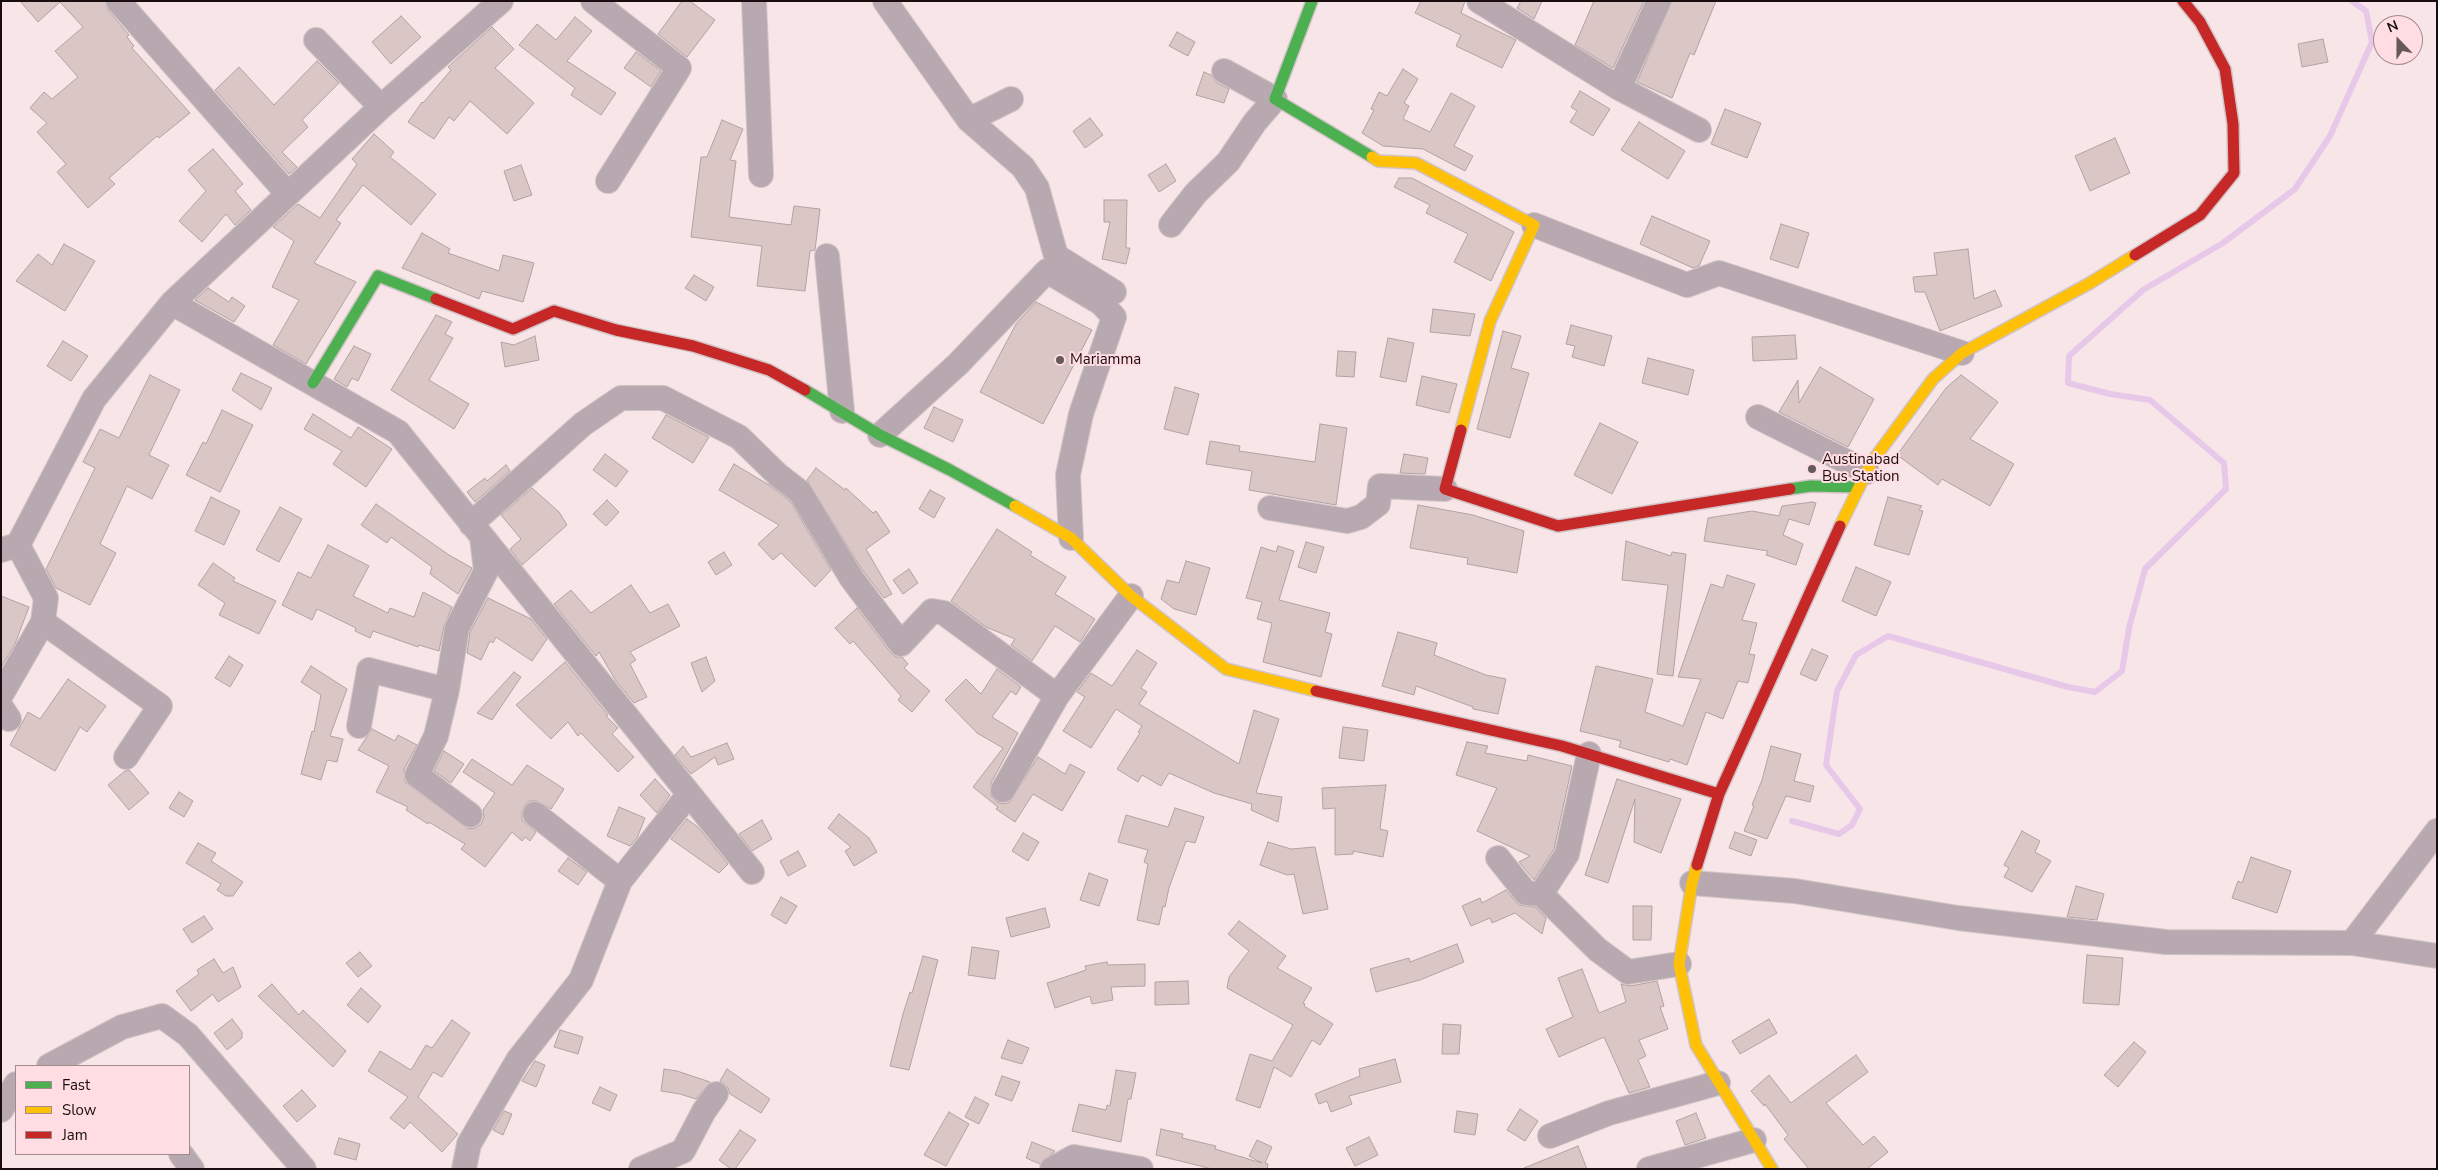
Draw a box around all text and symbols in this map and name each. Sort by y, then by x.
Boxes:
north arrow [2373,15,2423,65]
text: N [2384,16,2401,37]
place label: Mariamma [1070,351,1141,369]
marker: Mariamma [1054,354,1066,366]
place label: Austinabad Bus Station [1822,451,1900,486]
marker: Austinabad Bus Station [1806,463,1818,475]
legend [15,1065,190,1155]
text: Fast [62,1075,90,1095]
text: Slow [62,1100,96,1120]
text: Jam [62,1125,88,1145]

